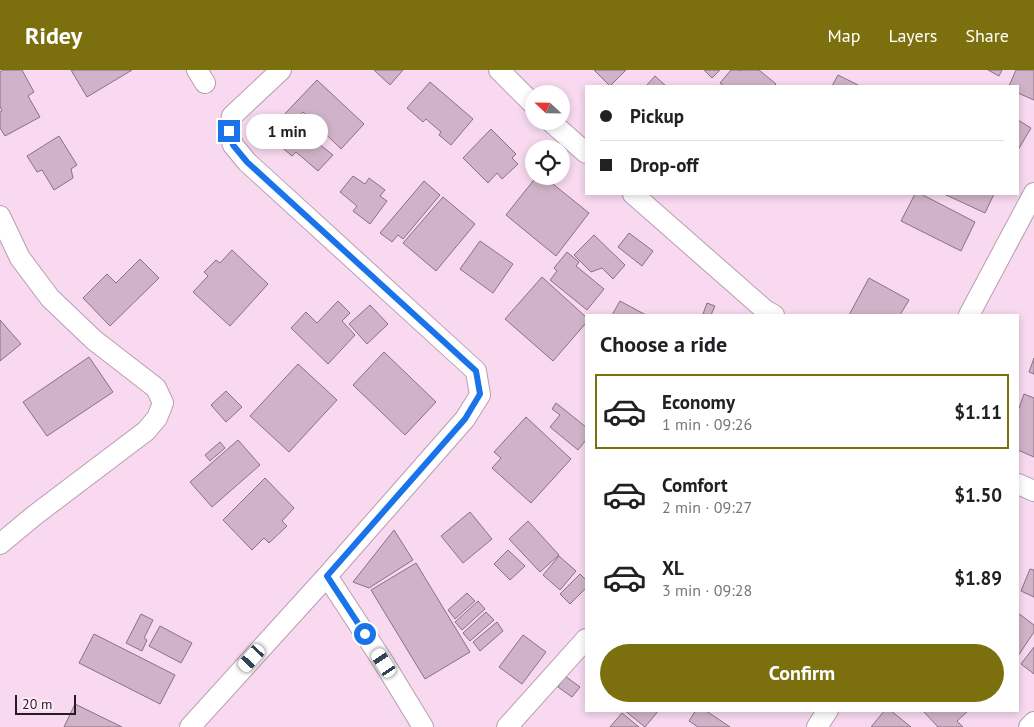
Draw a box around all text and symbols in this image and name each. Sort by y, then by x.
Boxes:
text: Ridey [25,20,82,51]
text: Map [828,24,860,47]
text: Layers [888,24,937,47]
text: Share [965,24,1009,47]
north arrow [525,85,570,130]
map controls [525,85,570,185]
text: Pickup [630,104,684,128]
callout: 1 min [246,114,329,148]
route end [218,120,240,142]
text: 1 min [267,121,307,141]
button: locate [525,140,570,185]
text: Drop-off [630,153,698,177]
text: Choose a ride [600,330,727,358]
icon: car [602,389,647,434]
text: Economy [662,390,735,414]
text: $1.11 [954,400,1002,424]
text: 1 min · 09:26 [662,414,752,434]
icon: car [602,472,647,517]
text: Comfort [662,473,728,497]
text: $1.50 [954,483,1002,507]
text: 2 min · 09:27 [662,497,752,517]
icon: car [602,555,647,600]
text: XL [662,556,684,580]
text: $1.89 [954,566,1002,590]
text: 3 min · 09:28 [662,580,752,600]
route start [354,623,376,645]
car [236,642,267,674]
button: Confirm [600,644,1004,702]
car [369,646,398,680]
scale bar [15,692,76,715]
text: 20 m [22,695,52,713]

